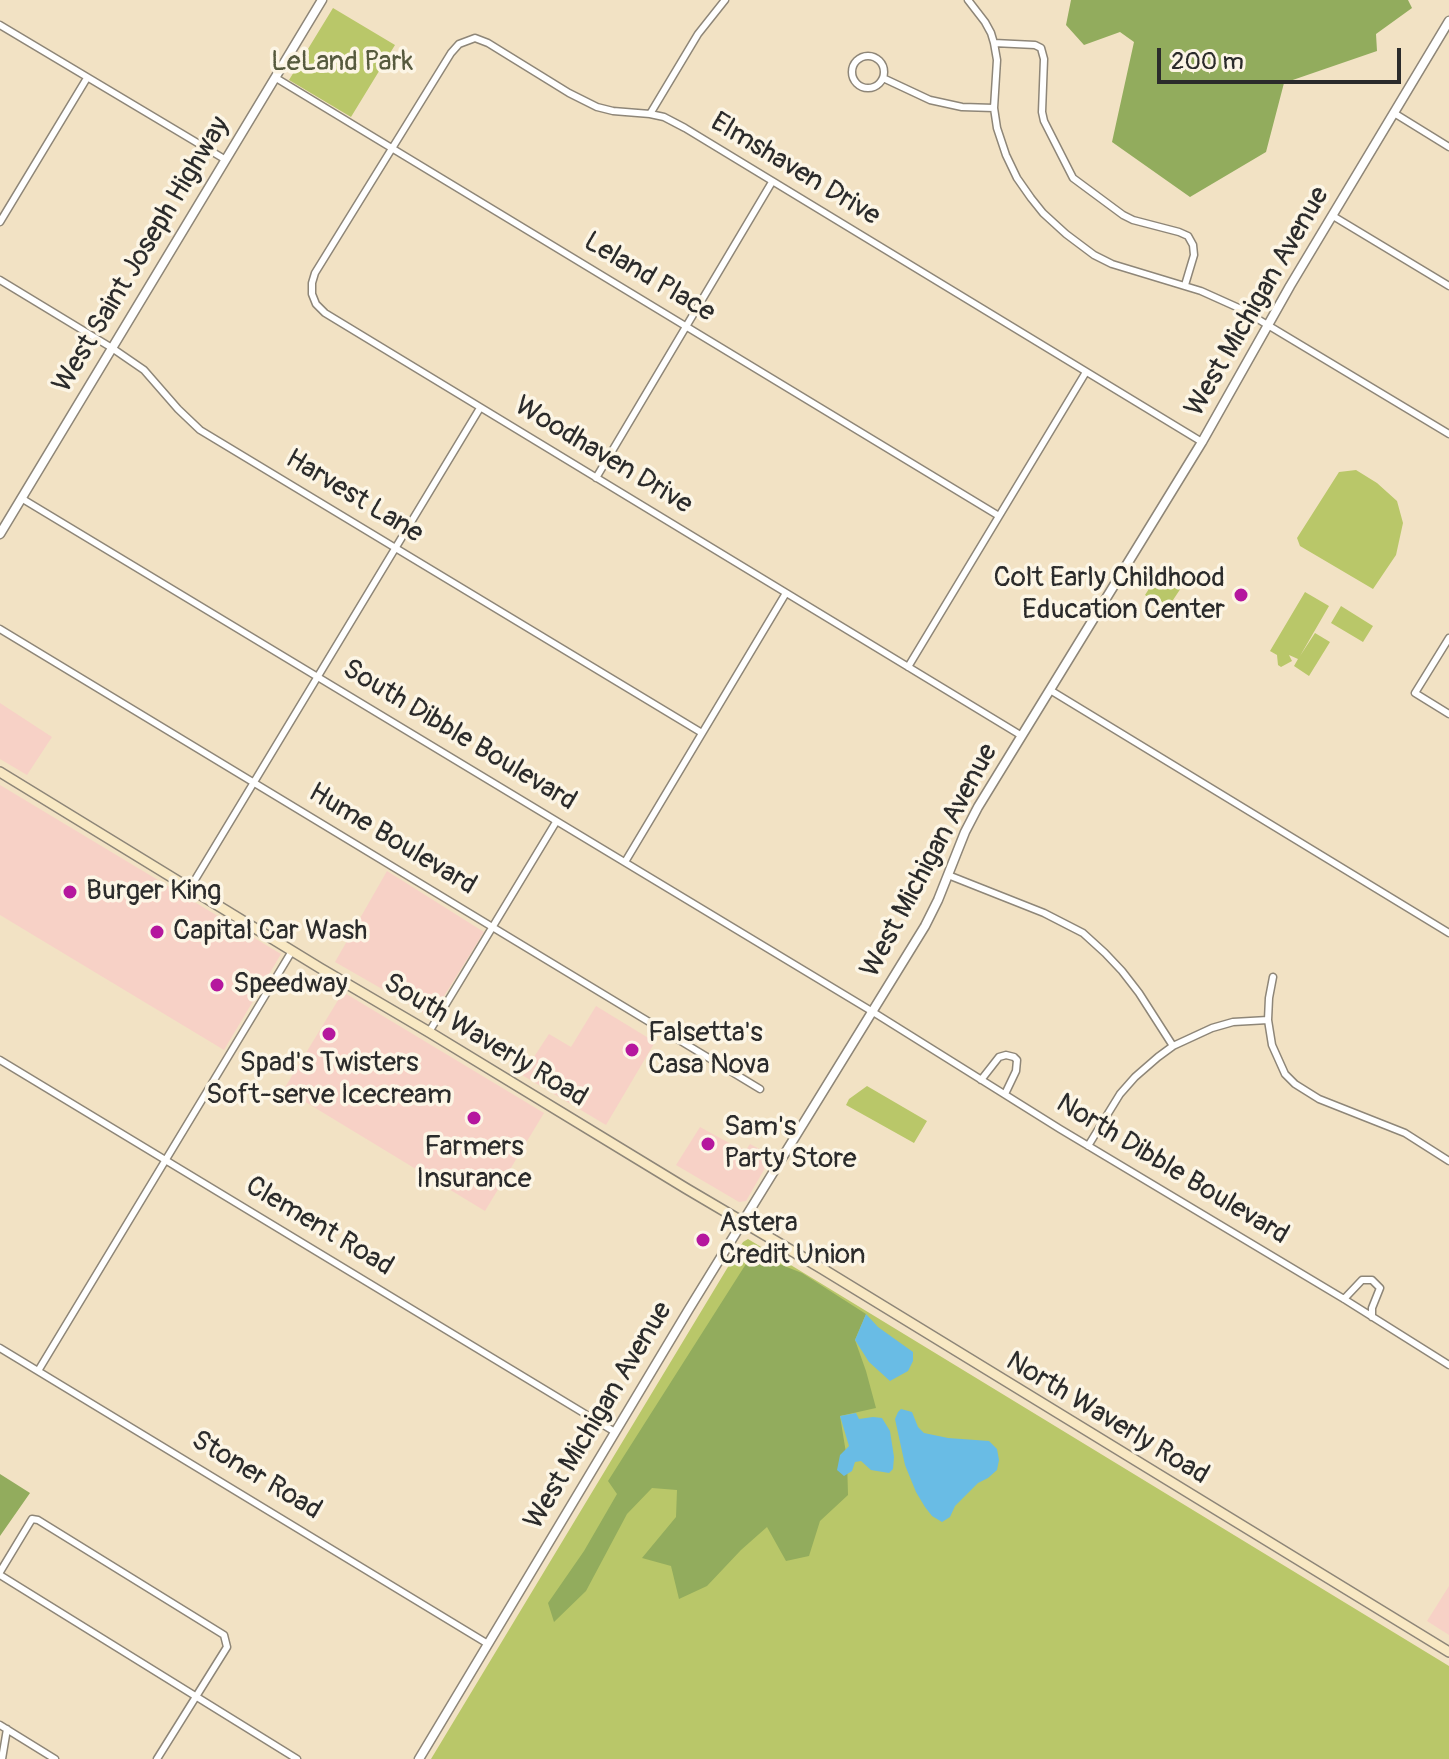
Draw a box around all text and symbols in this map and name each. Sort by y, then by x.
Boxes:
scale bar [1161,32,1405,82]
park label: LeLand Park [271,46,413,80]
text: 200 m [1171,47,1244,76]
street label: Elmshaven Drive [704,106,886,234]
street label: West Saint Joseph Highway [46,111,238,399]
street label: West Michigan Avenue [1179,181,1337,423]
street label: Leland Place [577,226,721,330]
street label: Woodhaven Drive [508,390,698,522]
street label: Harvest Lane [279,443,429,551]
place label: Colt Early Childhood Education Center [993,562,1225,628]
marker: Colt Early Childhood Education Center [1232,586,1250,604]
street label: South Dibble Boulevard [336,653,582,819]
street label: West Michigan Avenue [854,738,1006,984]
street label: Hume Boulevard [302,777,482,903]
place label: Burger King [86,875,221,909]
marker: Burger King [61,883,79,901]
place label: Capital Car Wash [173,915,367,949]
marker: Capital Car Wash [148,923,166,941]
street label: South Waverly Road [377,967,593,1115]
place label: Speedway [233,968,348,1002]
marker: Speedway [208,976,226,994]
place label: Falsetta's Casa Nova [648,1017,769,1083]
marker: Spad's Twisters Soft-serve Icecream [320,1025,338,1043]
marker: Falsetta's Casa Nova [623,1041,641,1059]
place label: Spad's Twisters Soft-serve Icecream [206,1047,452,1113]
street label: North Dibble Boulevard [1050,1087,1294,1253]
marker: Farmers Insurance [465,1109,483,1127]
place label: Sam's Party Store [724,1111,857,1177]
place label: Farmers Insurance [416,1131,532,1197]
marker: Sam's Party Store [699,1135,717,1153]
street label: Clement Road [239,1170,399,1284]
place label: Astera Credit Union [719,1207,866,1273]
marker: Astera Credit Union [694,1231,712,1249]
street label: West Michigan Avenue [518,1296,680,1536]
street label: North Waverly Road [1000,1345,1214,1493]
street label: Stoner Road [185,1424,327,1528]

